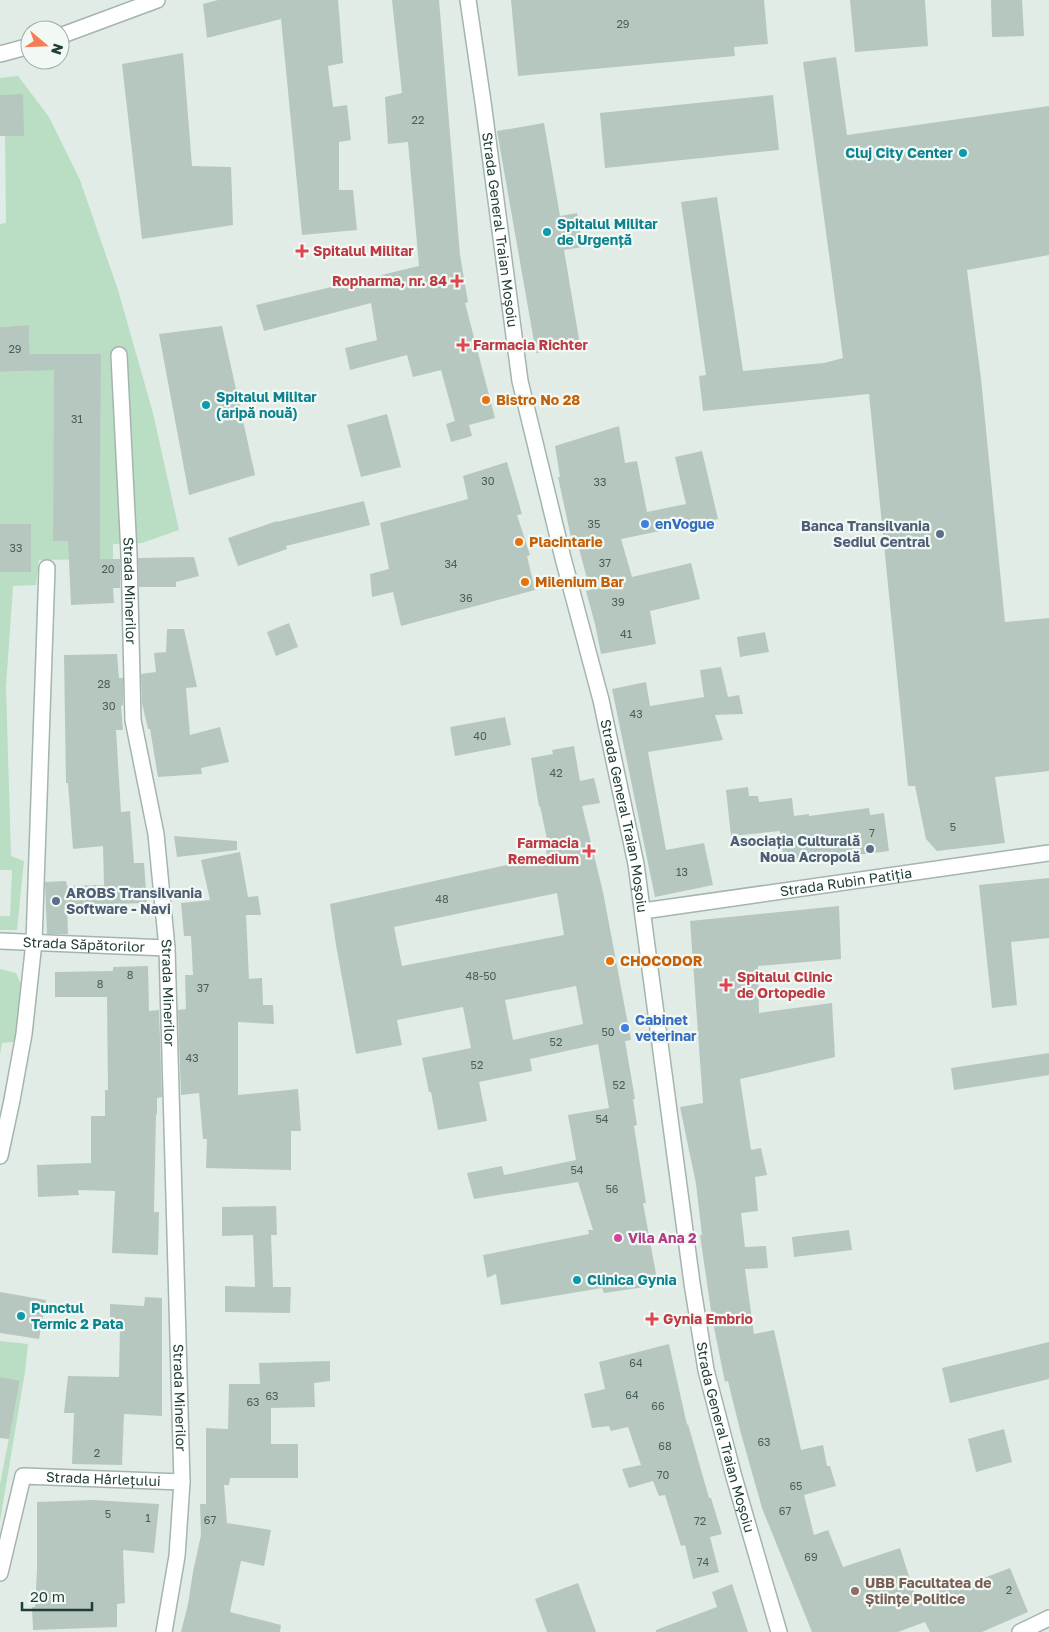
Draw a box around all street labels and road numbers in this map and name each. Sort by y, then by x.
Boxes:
street label: Strada General Traian Moșoiu [479,131,522,328]
street label: Strada Minerilor [120,537,140,645]
street label: Strada General Traian Moșoiu [597,718,651,914]
street label: Strada Rubin Patiția [779,864,913,899]
street label: Strada Săpătorilor [22,933,146,955]
street label: Strada Minerilor [158,938,179,1047]
street label: Strada General Traian Moșoiu [694,1340,759,1534]
street label: Strada Minerilor [170,1344,190,1452]
street label: Strada Hârlețului [46,1468,161,1489]

